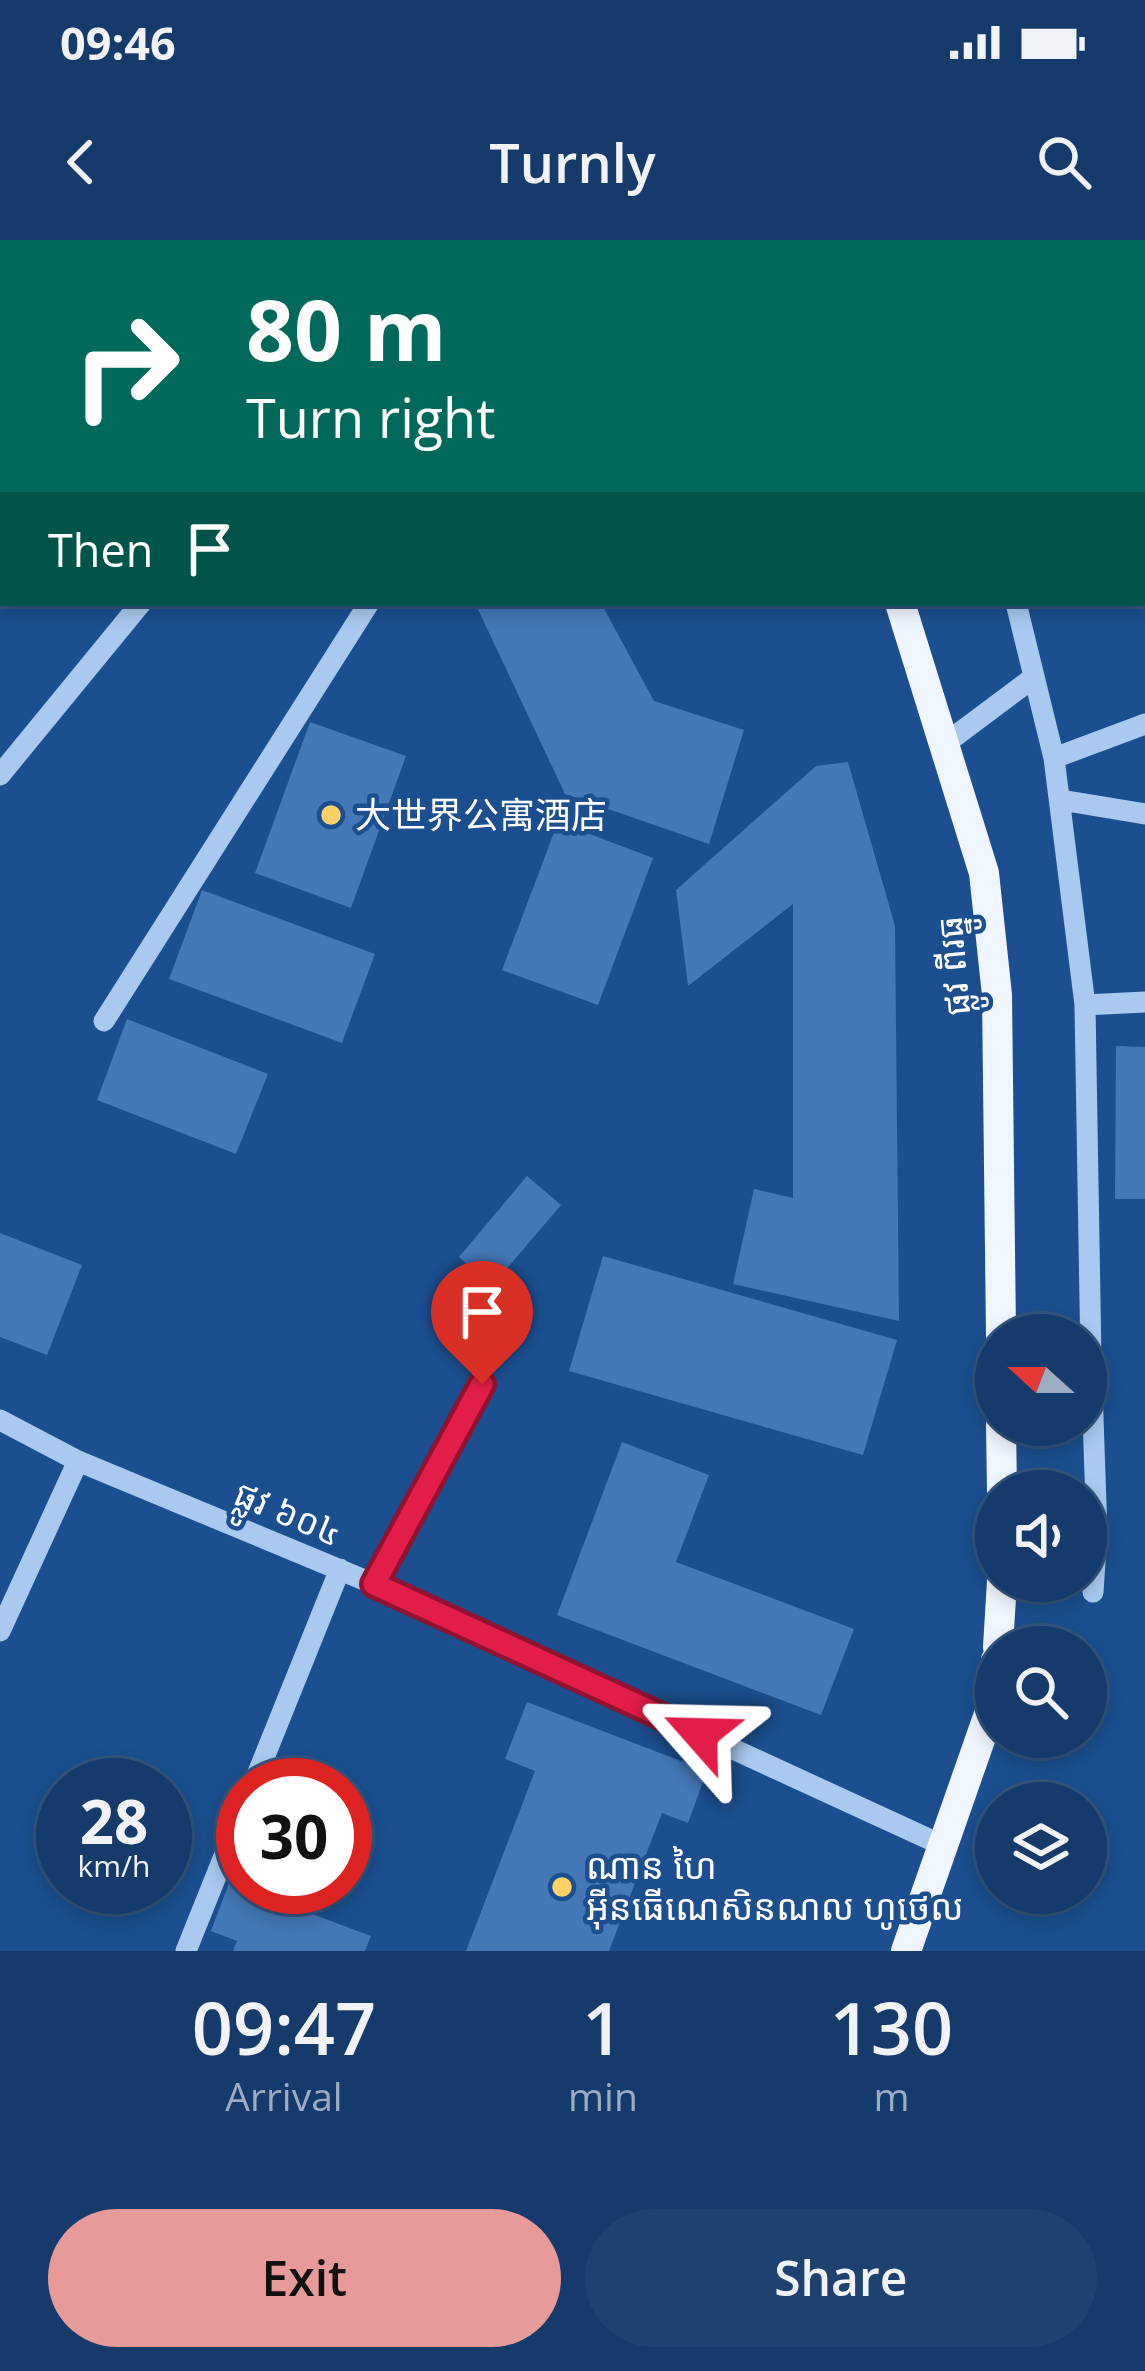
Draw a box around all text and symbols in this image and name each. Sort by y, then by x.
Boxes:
text: 09:46 [60,12,176,73]
text: Turnly [489,125,656,199]
icon: back [48,129,114,195]
icon: search [1031,129,1097,195]
text: 80 m [246,271,446,386]
icon: right [48,288,204,444]
text: Turn right [246,380,495,454]
icon: arrive [177,516,243,582]
text: Then [48,519,153,580]
place label: 大世界公寓酒店 [355,790,607,839]
marker: 大世界公寓酒店 [318,802,344,828]
street label: ផ្លូវ ពីរធ្នូ [924,913,990,1018]
pin [431,1261,533,1384]
icon: arrive [449,1279,515,1345]
north arrow [975,1314,1107,1446]
map controls [975,1314,1107,1914]
street label: ផ្លូវ ៦០៤ [223,1468,350,1565]
button: sound [975,1470,1107,1602]
button: search [975,1626,1107,1758]
position arrow [637,1671,763,1797]
speed limit sign: 30 [216,1758,372,1914]
text: 28 [80,1780,148,1862]
button: layers [975,1782,1107,1914]
place label: ណាន ហៃ អ៊ីនធើណេសិនណល ហូថេល [586,1841,964,1931]
text: km/h [78,1845,150,1886]
marker: ណាន ហៃ អ៊ីនធើណេសិនណល ហូថេល [549,1874,575,1900]
text: 09:47 [192,1978,376,2076]
text: 1 [582,1978,624,2076]
text: 130 [830,1978,953,2076]
text: Arrival [225,2069,343,2122]
text: min [568,2069,638,2122]
text: m [873,2069,909,2122]
button: Exit [48,2209,561,2347]
button: Share [585,2209,1097,2347]

